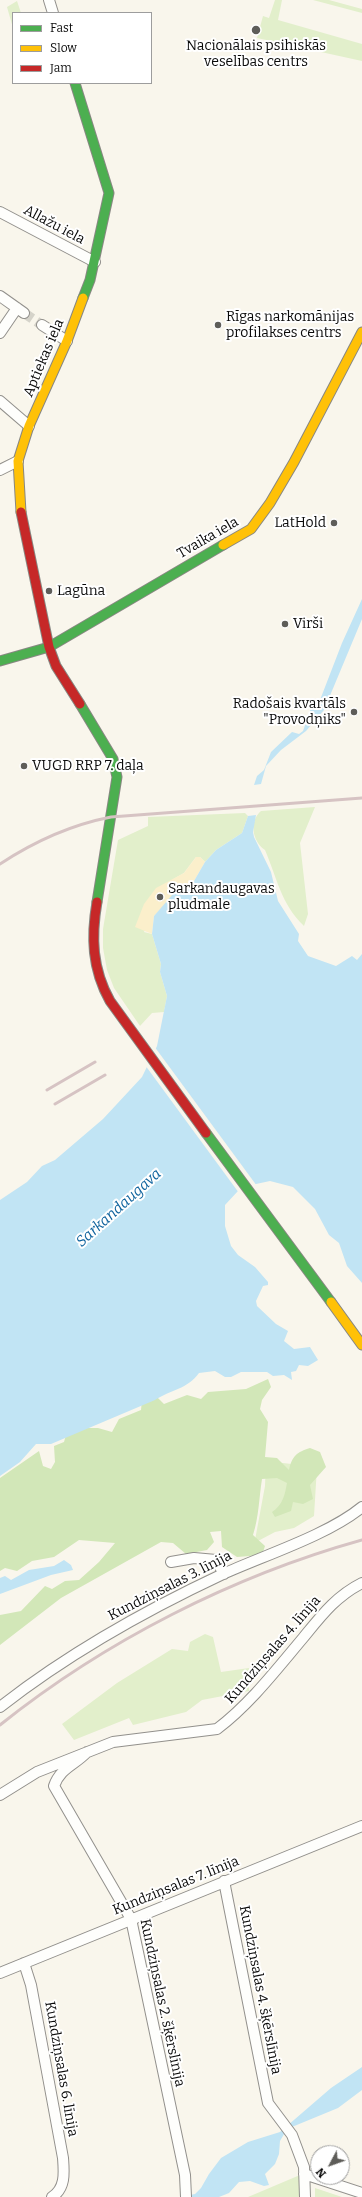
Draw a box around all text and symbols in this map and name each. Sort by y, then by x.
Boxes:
legend [12,12,152,84]
text: Fast [50,21,73,35]
marker: Nacionālais psihiskās veselības centrs [250,24,262,36]
place label: Nacionālais psihiskās veselības centrs [186,38,326,70]
text: Slow [50,41,77,55]
text: Jam [50,61,72,75]
street label: Allažu iela [21,202,87,248]
place label: Rīgas narkomānijas profilakses centrs [226,309,354,342]
street label: Aptiekas iela [20,317,68,399]
marker: Rīgas narkomānijas profilakses centrs [213,320,223,330]
street label: Tvaika iela [174,514,242,562]
place label: LatHold [274,515,326,531]
marker: LatHold [329,518,339,528]
place label: Lagūna [57,583,105,599]
marker: Lagūna [44,586,54,596]
place label: Virši [293,616,323,632]
marker: Virši [280,619,290,629]
place label: Radošais kvartāls "Provodņiks" [233,696,346,728]
marker: Radošais kvartāls "Provodņiks" [349,707,359,717]
place label: VUGD RRP 7. daļa [32,758,144,774]
marker: VUGD RRP 7. daļa [19,761,29,771]
place label: Sarkandaugavas pludmale [168,881,275,914]
marker: Sarkandaugavas pludmale [155,892,165,902]
water label: Sarkandaugava [73,1165,165,1251]
street label: Kundziņsalas 3. līnija [105,1548,235,1624]
street label: Kundziņsalas 4. līnija [222,1593,324,1707]
street label: Kundziņsalas 7. līnija [110,1853,242,1919]
street label: Kundziņsalas 4. šķērslīnija [235,1904,285,2076]
street label: Kundziņsalas 2. šķērslīnija [136,1918,188,2088]
street label: Kundziņsalas 6. līnija [41,2000,81,2138]
north arrow [310,2145,350,2185]
text: N [314,2165,329,2180]

